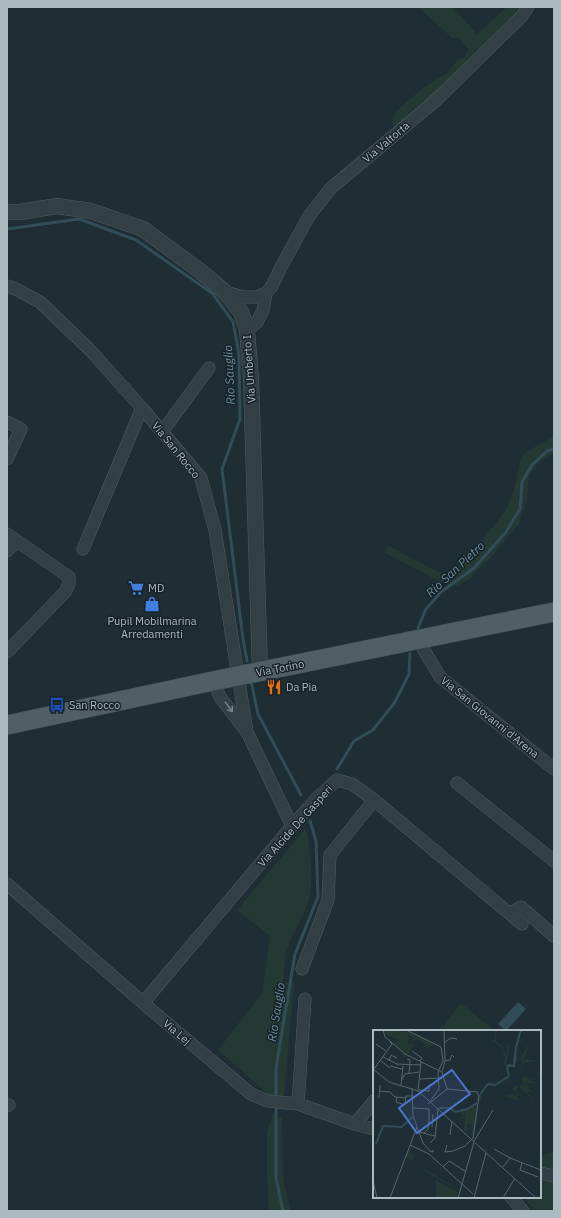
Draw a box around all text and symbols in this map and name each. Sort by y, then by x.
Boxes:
street label: Via Valtorta [360,118,412,166]
street label: Via Umberto I [240,334,258,404]
water label: Rio Sauglio [220,344,238,405]
street label: Via San Rocco [149,419,203,481]
water label: Rio San Pietro [423,538,488,600]
supermarket icon: MD [127,579,145,597]
place label: MD [148,581,164,595]
shop icon: Pupil Mobilmarina Arredamenti [143,595,161,613]
place label: Pupil Mobilmarina Arredamenti [107,614,197,641]
street label: Via Torino [255,656,305,680]
street label: Via San Giovanni d'Arena [438,673,542,761]
restaurant icon: Da Pia [265,678,283,696]
place label: Da Pia [286,680,317,694]
bus stop icon: San Rocco [48,696,66,714]
place label: San Rocco [69,698,120,712]
one-way arrow [224,702,233,713]
street label: Via Alcide De Gasperi [255,782,335,870]
water label: Rio Sauglio [264,981,288,1043]
street label: Via Lej [160,1016,194,1048]
inset map [373,1030,541,1198]

